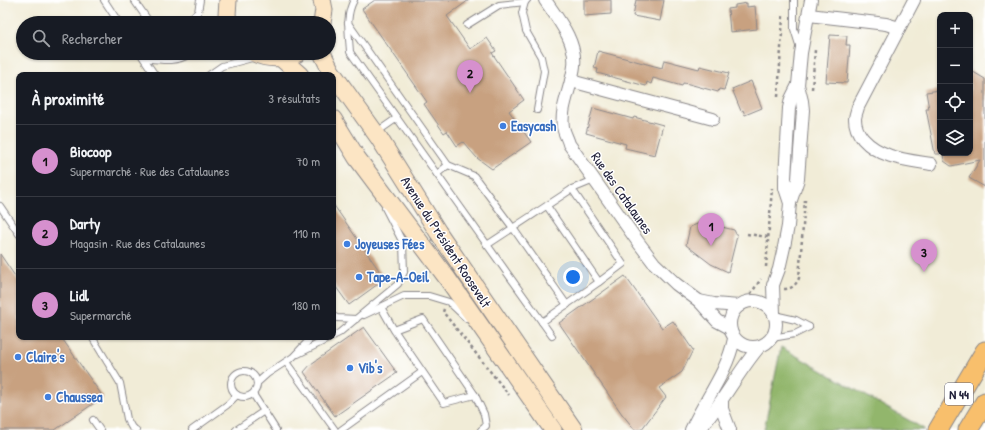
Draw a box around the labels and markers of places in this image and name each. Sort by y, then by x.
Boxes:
pin: 2 [457,60,483,93]
place label: Easycash [511,116,556,137]
marker: Easycash [498,121,508,131]
pin: 1 [698,213,724,246]
place label: Joyeuses Fées [355,234,425,255]
marker: Joyeuses Fées [342,239,352,249]
pin: 3 [911,239,937,272]
place label: Tape-A-Oeil [366,267,429,288]
marker: Tape-A-Oeil [354,272,364,282]
place label: Claire's [26,347,65,366]
marker: Claire's [13,352,23,362]
place label: Vib's [358,358,383,377]
marker: Vib's [345,363,355,373]
place label: Chaussea [56,387,103,406]
marker: Chaussea [43,392,53,402]

